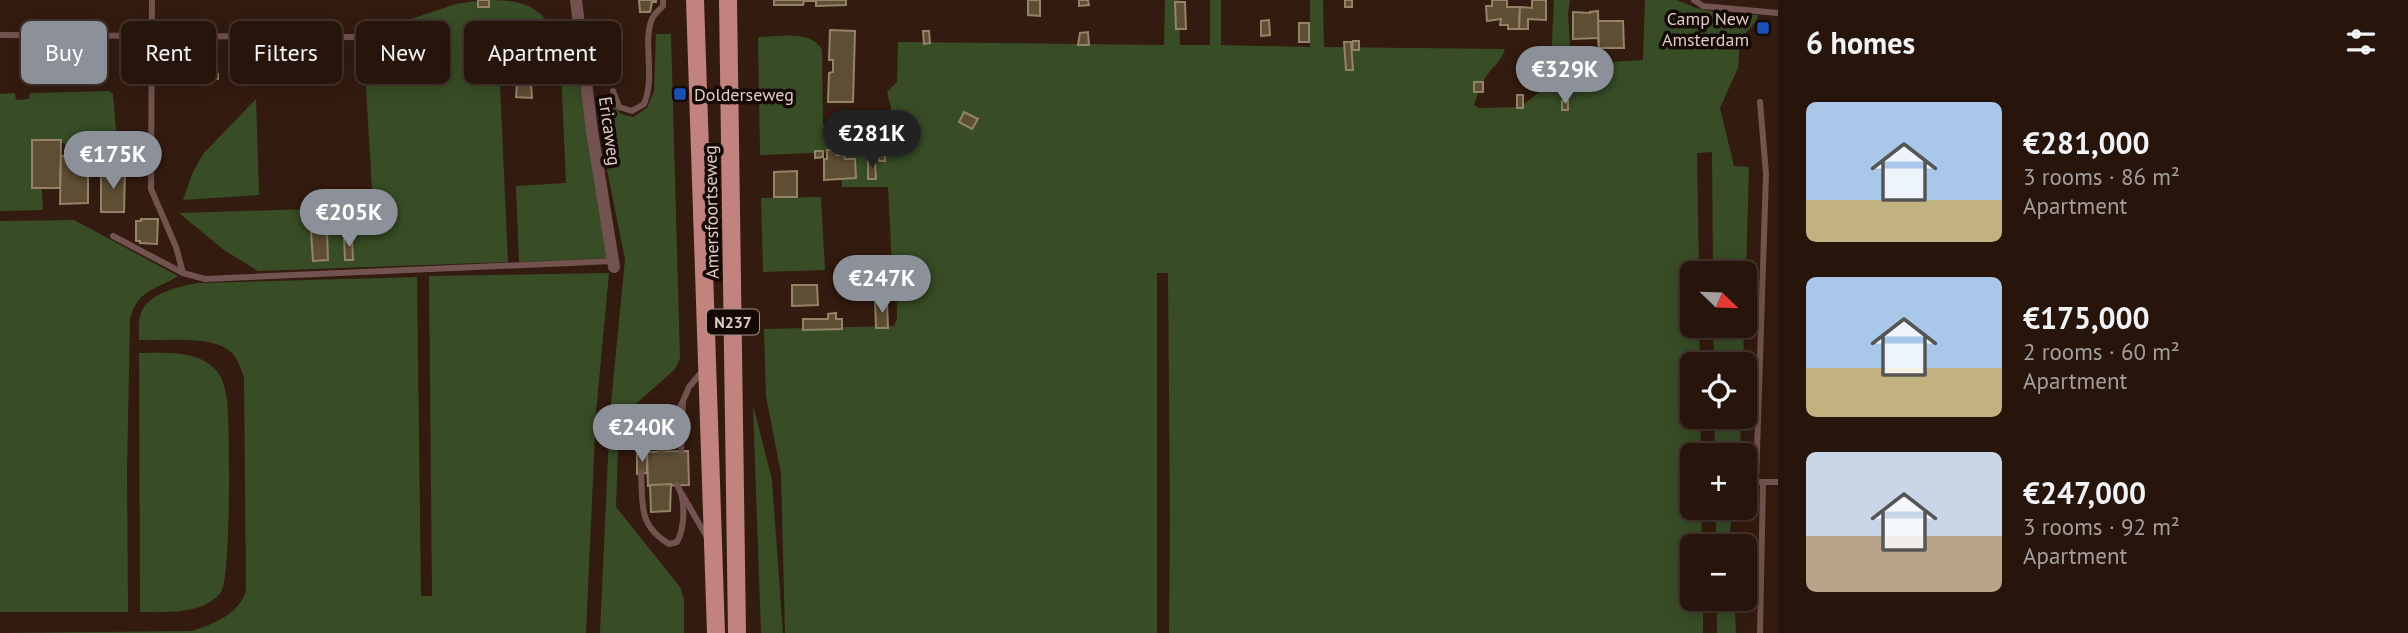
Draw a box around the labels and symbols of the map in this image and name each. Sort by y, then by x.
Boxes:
place label: Camp New Amsterdam [1662,7,1750,51]
marker: Camp New Amsterdam [1755,20,1771,36]
pin: €329K [1516,46,1614,106]
place label: Dolderseweg [694,83,794,106]
marker: Dolderseweg [672,86,688,102]
street label: Ericaweg [594,95,626,167]
pin: €281K [823,110,921,170]
pin: €175K [64,132,162,191]
street label: Amersfoortseweg [698,145,724,279]
pin: €205K [300,190,398,249]
pin: €247K [833,256,931,315]
north arrow [1680,261,1757,338]
road number: N237 [707,310,759,334]
pin: €240K [593,405,691,464]

